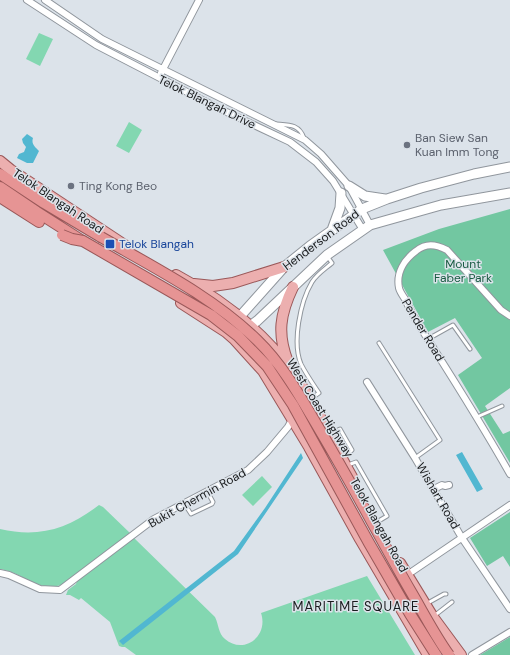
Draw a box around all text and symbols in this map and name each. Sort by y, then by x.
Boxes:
street label: Telok Blangah Drive [156,71,259,133]
place label: Ban Siew San Kuan Imm Tong [415,130,499,160]
marker: Ban Siew San Kuan Imm Tong [402,140,412,150]
street label: Telok Blangah Road [10,165,106,237]
place label: Ting Kong Beo [79,178,157,194]
marker: Ting Kong Beo [66,181,76,191]
street label: Henderson Road [280,206,362,274]
place label: Telok Blangah [119,236,194,252]
marker: Telok Blangah [104,238,116,250]
park label: Mount Faber Park [434,256,492,286]
street label: Pender Road [398,296,448,364]
street label: West Coast Highway [283,355,357,461]
street label: Wishart Road [413,460,463,532]
street label: Bukit Chermin Road [145,465,249,531]
street label: Telok Blangah Road [346,475,412,575]
district label: MARITIME SQUARE [293,598,419,615]

